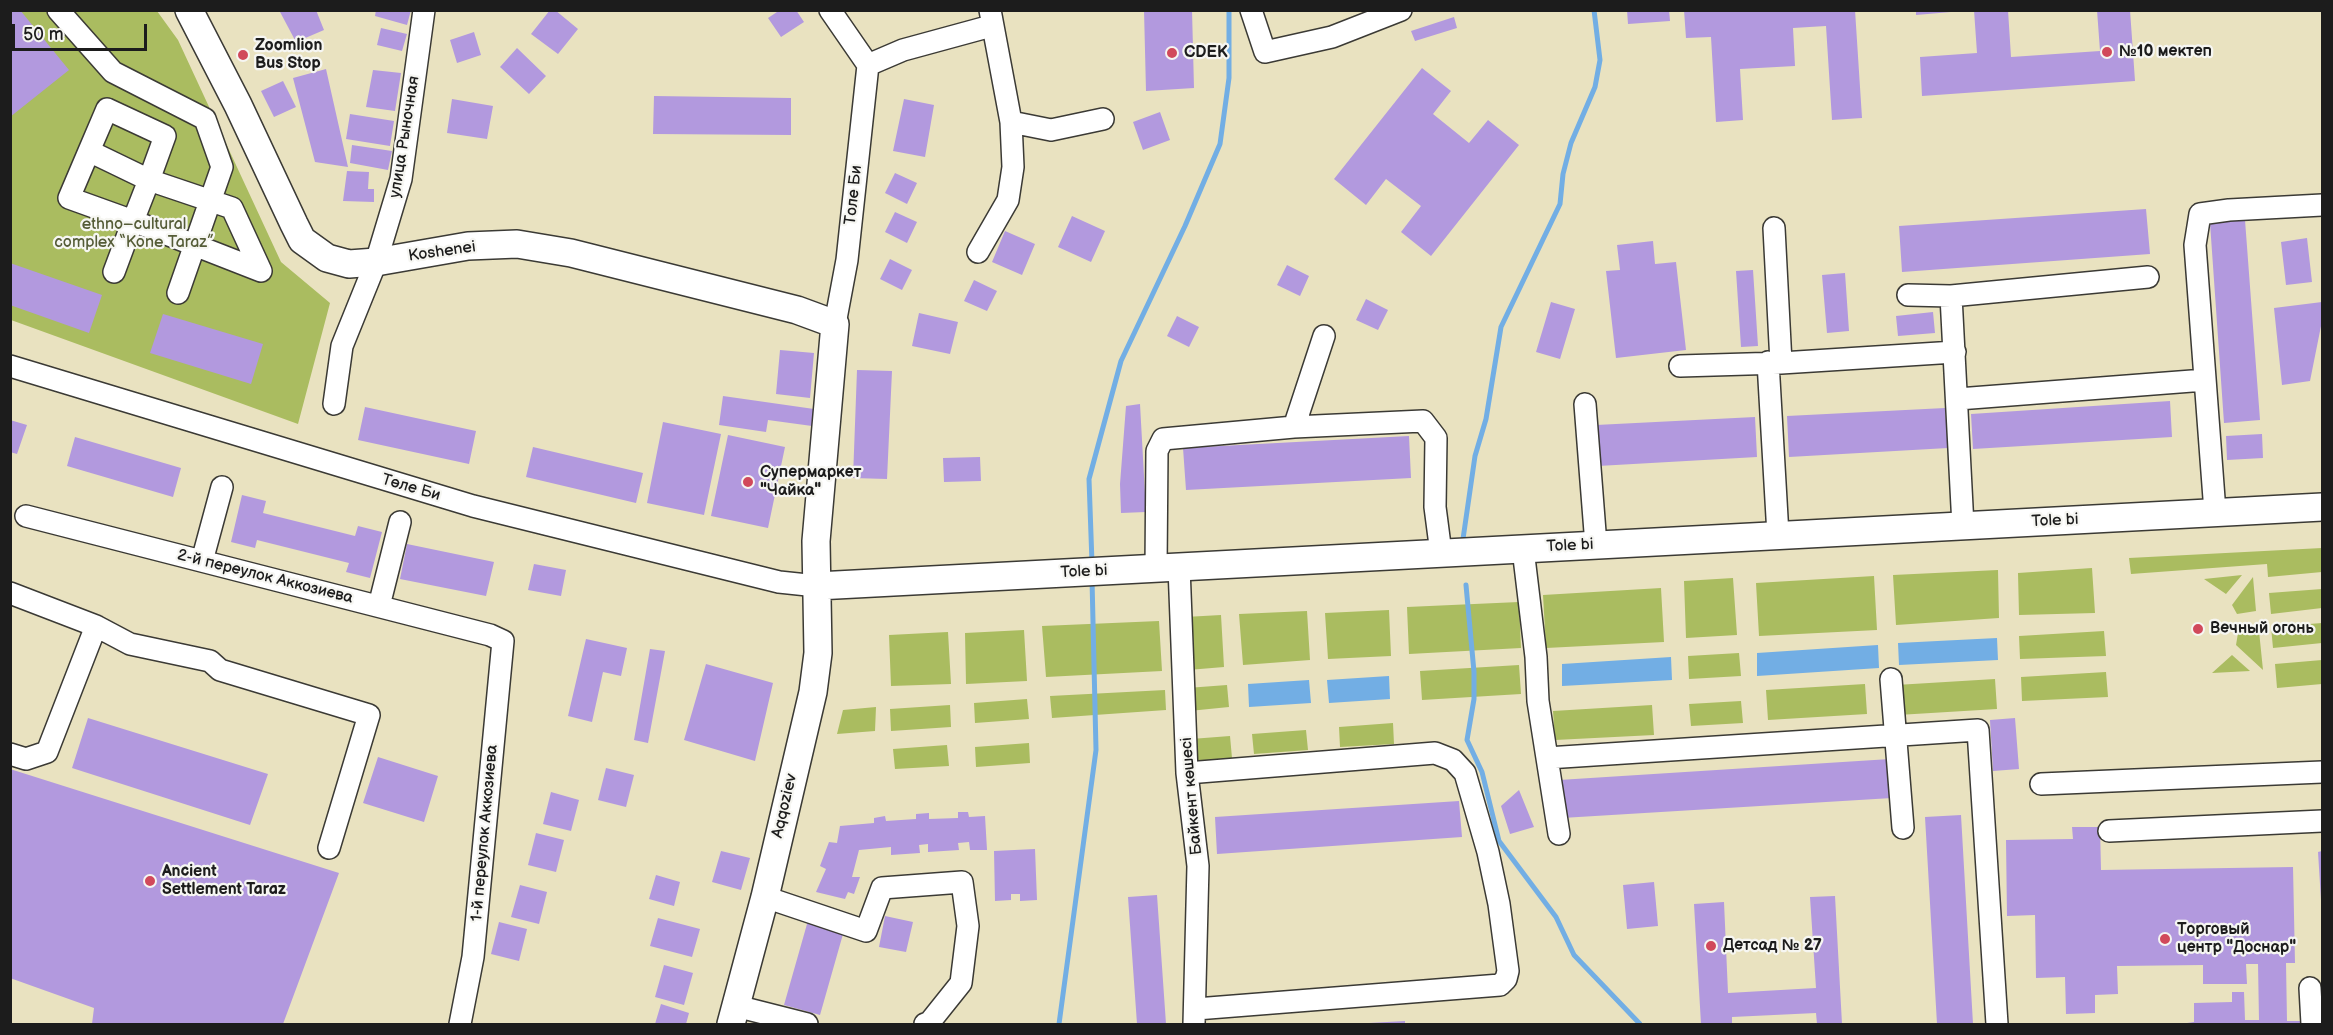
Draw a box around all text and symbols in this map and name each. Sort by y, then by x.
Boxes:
scale bar [15,12,150,50]
text: 50 m [23,24,64,45]
place label: Zoomlion Bus Stop [255,36,322,74]
place label: №10 мектеп [2119,42,2212,62]
place label: CDEK [1184,43,1228,63]
marker: №10 мектеп [2100,45,2114,59]
marker: CDEK [1165,46,1179,60]
marker: Zoomlion Bus Stop [236,48,250,62]
street label: улица Рыночная [386,75,424,199]
street label: Толе Би [841,164,867,226]
park label: ethno–cultural complex “Kone Taraz” [54,215,214,253]
street label: Koshenei [407,238,477,266]
place label: Супермаркет "Чайка" [760,463,861,501]
street label: Төле Би [379,470,443,506]
marker: Супермаркет "Чайка" [741,475,755,489]
street label: Tole bi [2031,510,2079,532]
street label: Tole bi [1546,535,1594,557]
street label: 2-й переулок Аккозиева [175,546,355,608]
street label: Tole bi [1060,561,1108,583]
place label: Вечный огонь [2210,619,2314,639]
marker: Вечный огонь [2191,622,2205,636]
street label: Байкент көшесі [1177,736,1207,856]
street label: 1-й переулок Аккозиева [468,744,502,922]
street label: Aqqoziev [768,772,802,840]
place label: Ancient Settlement Taraz [162,862,286,900]
marker: Ancient Settlement Taraz [143,874,157,888]
place label: Торговый центр "Доснар" [2177,920,2296,958]
marker: Торговый центр "Доснар" [2158,932,2172,946]
place label: Детсад № 27 [1723,936,1822,956]
marker: Детсад № 27 [1704,939,1718,953]

